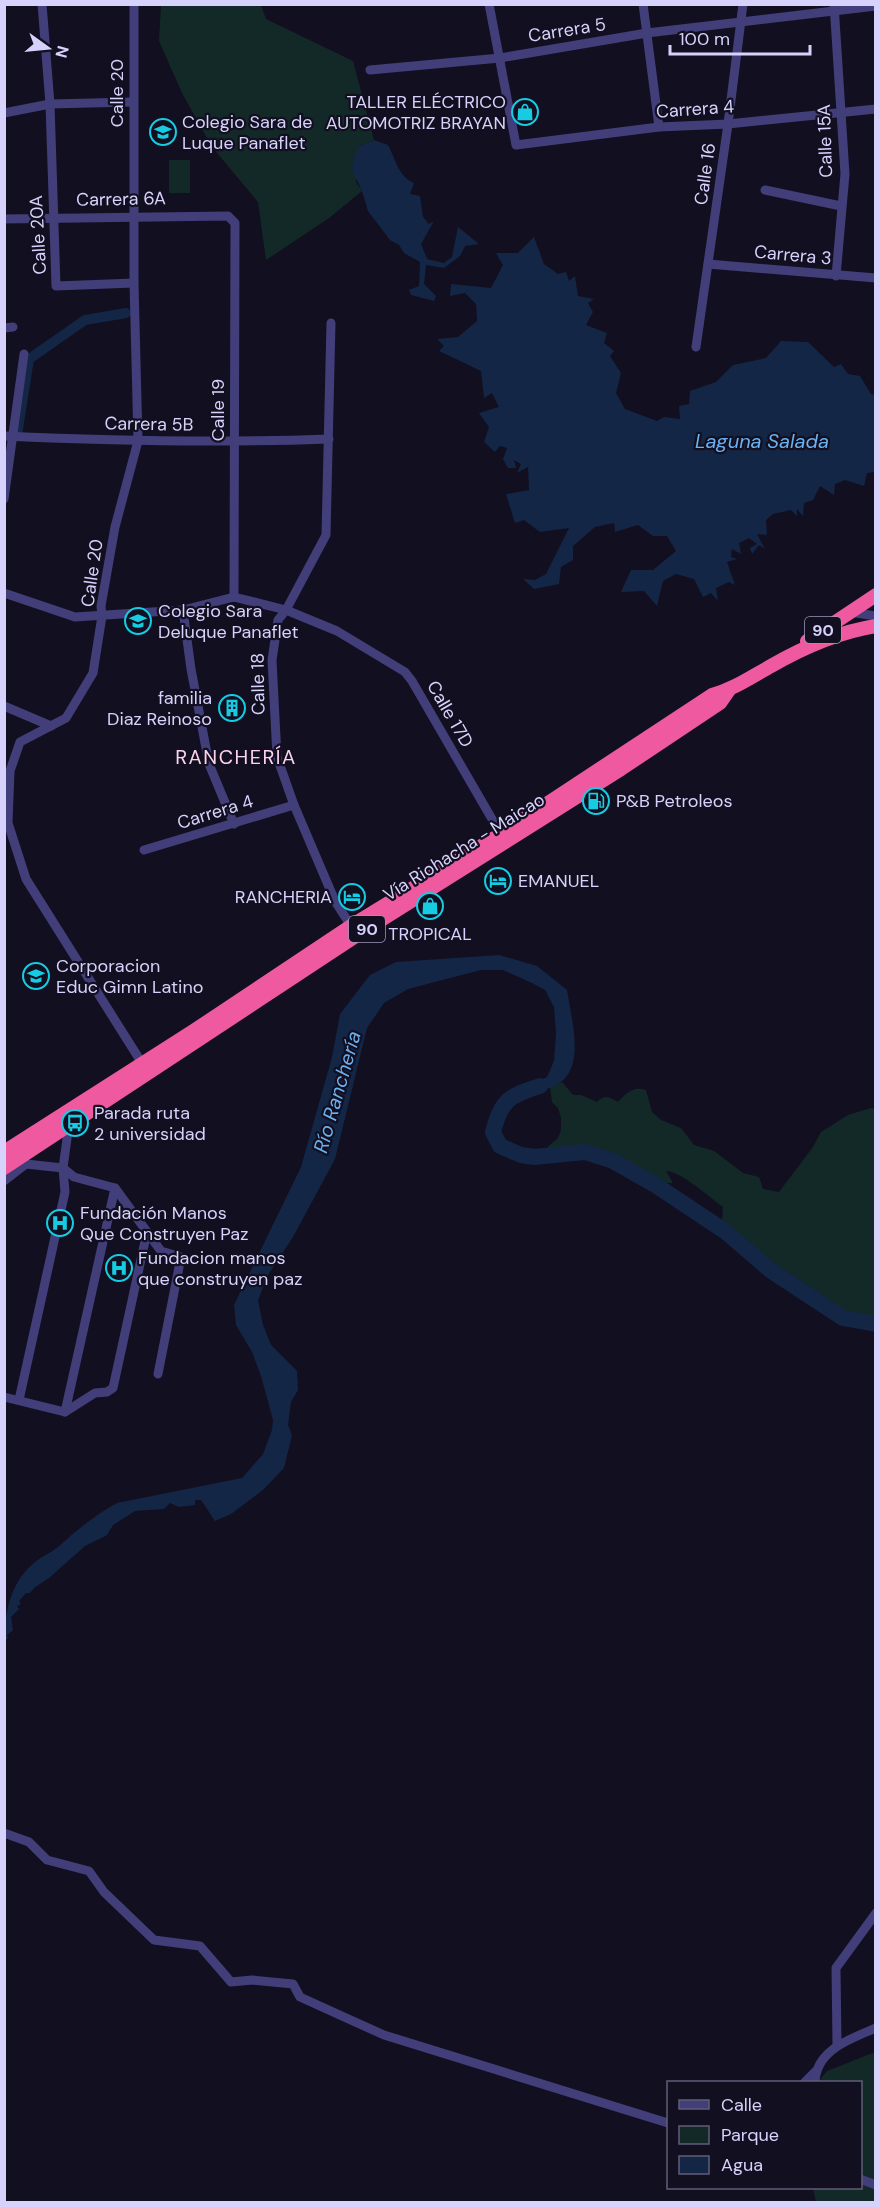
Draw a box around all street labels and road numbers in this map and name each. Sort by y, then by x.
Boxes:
street label: Carrera 5 [527,12,607,48]
street label: Calle 20 [105,59,129,127]
street label: Carrera 4 [655,94,735,124]
street label: Calle 15A [812,104,838,178]
street label: Calle 16 [689,141,721,207]
street label: Carrera 6A [76,186,166,212]
street label: Calle 20A [24,195,52,275]
street label: Carrera 3 [753,240,833,270]
street label: Calle 19 [206,379,230,441]
street label: Carrera 5B [104,411,194,437]
street label: Calle 20 [75,538,109,608]
road number: 90 [805,617,841,643]
street label: Calle 18 [245,653,271,715]
street label: Calle 17D [421,676,479,752]
street label: Vía Riohacha - Maicao [379,787,549,907]
street label: Carrera 4 [174,789,256,835]
road number: 90 [349,916,385,942]

